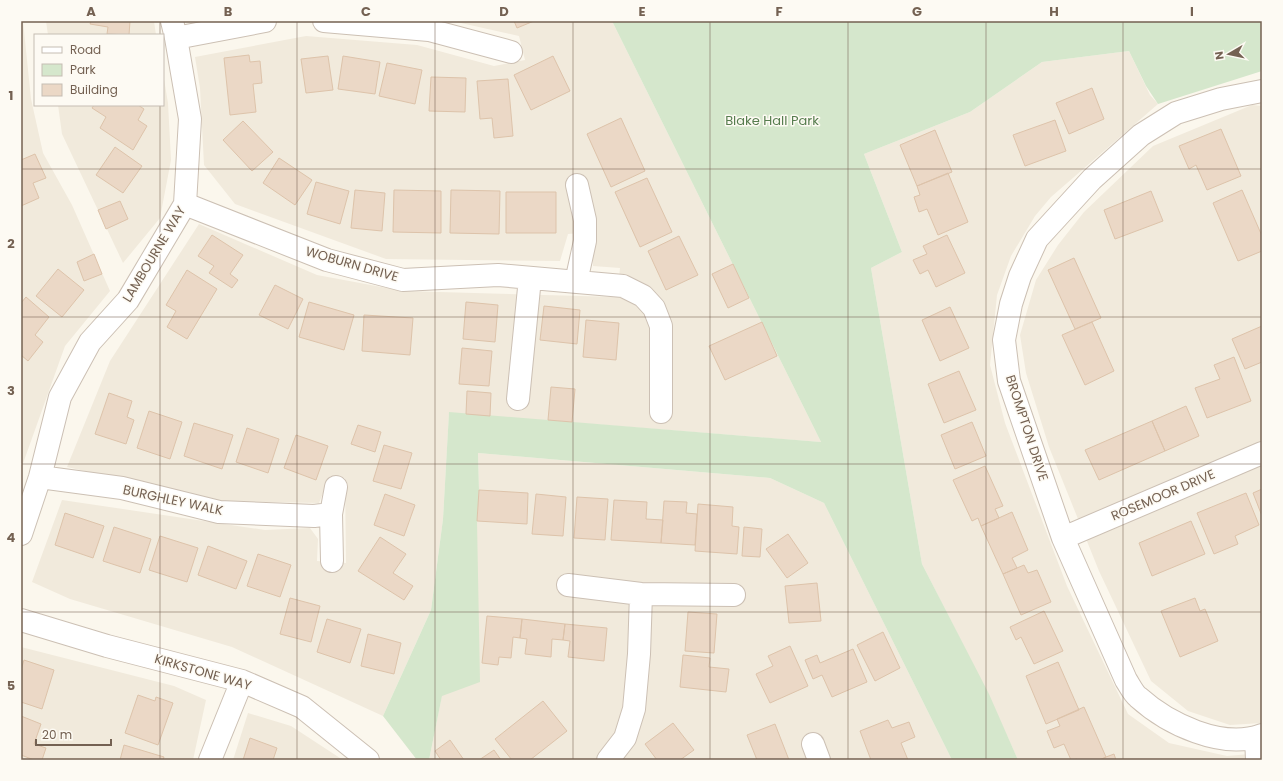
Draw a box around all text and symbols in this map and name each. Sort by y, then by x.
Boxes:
text: A [86,2,96,21]
text: B [224,2,233,21]
text: C [361,2,371,21]
text: D [499,2,509,21]
text: E [638,2,646,21]
text: F [775,2,783,21]
text: G [912,2,922,21]
text: H [1049,2,1059,21]
text: I [1190,2,1194,21]
legend [34,34,164,106]
north arrow [1209,34,1249,74]
text: Road [70,41,101,58]
text: N [1211,50,1228,61]
text: Park [70,61,97,78]
text: Building [70,81,118,98]
text: 1 [9,86,13,105]
park label: Blake Hall Park [725,111,819,130]
street label: LAMBOURNE WAY [118,202,190,306]
text: 2 [7,234,15,253]
street label: WOBURN DRIVE [303,242,401,286]
street label: BROMPTON DRIVE [1001,373,1053,483]
text: 3 [7,381,15,400]
street label: ROSEMOOR DRIVE [1108,465,1218,525]
street label: BURGHLEY WALK [121,480,225,520]
text: 4 [7,528,16,547]
street label: KIRKSTONE WAY [152,649,254,695]
text: 5 [7,676,15,695]
scale bar [36,721,111,747]
text: 20 m [42,726,72,743]

